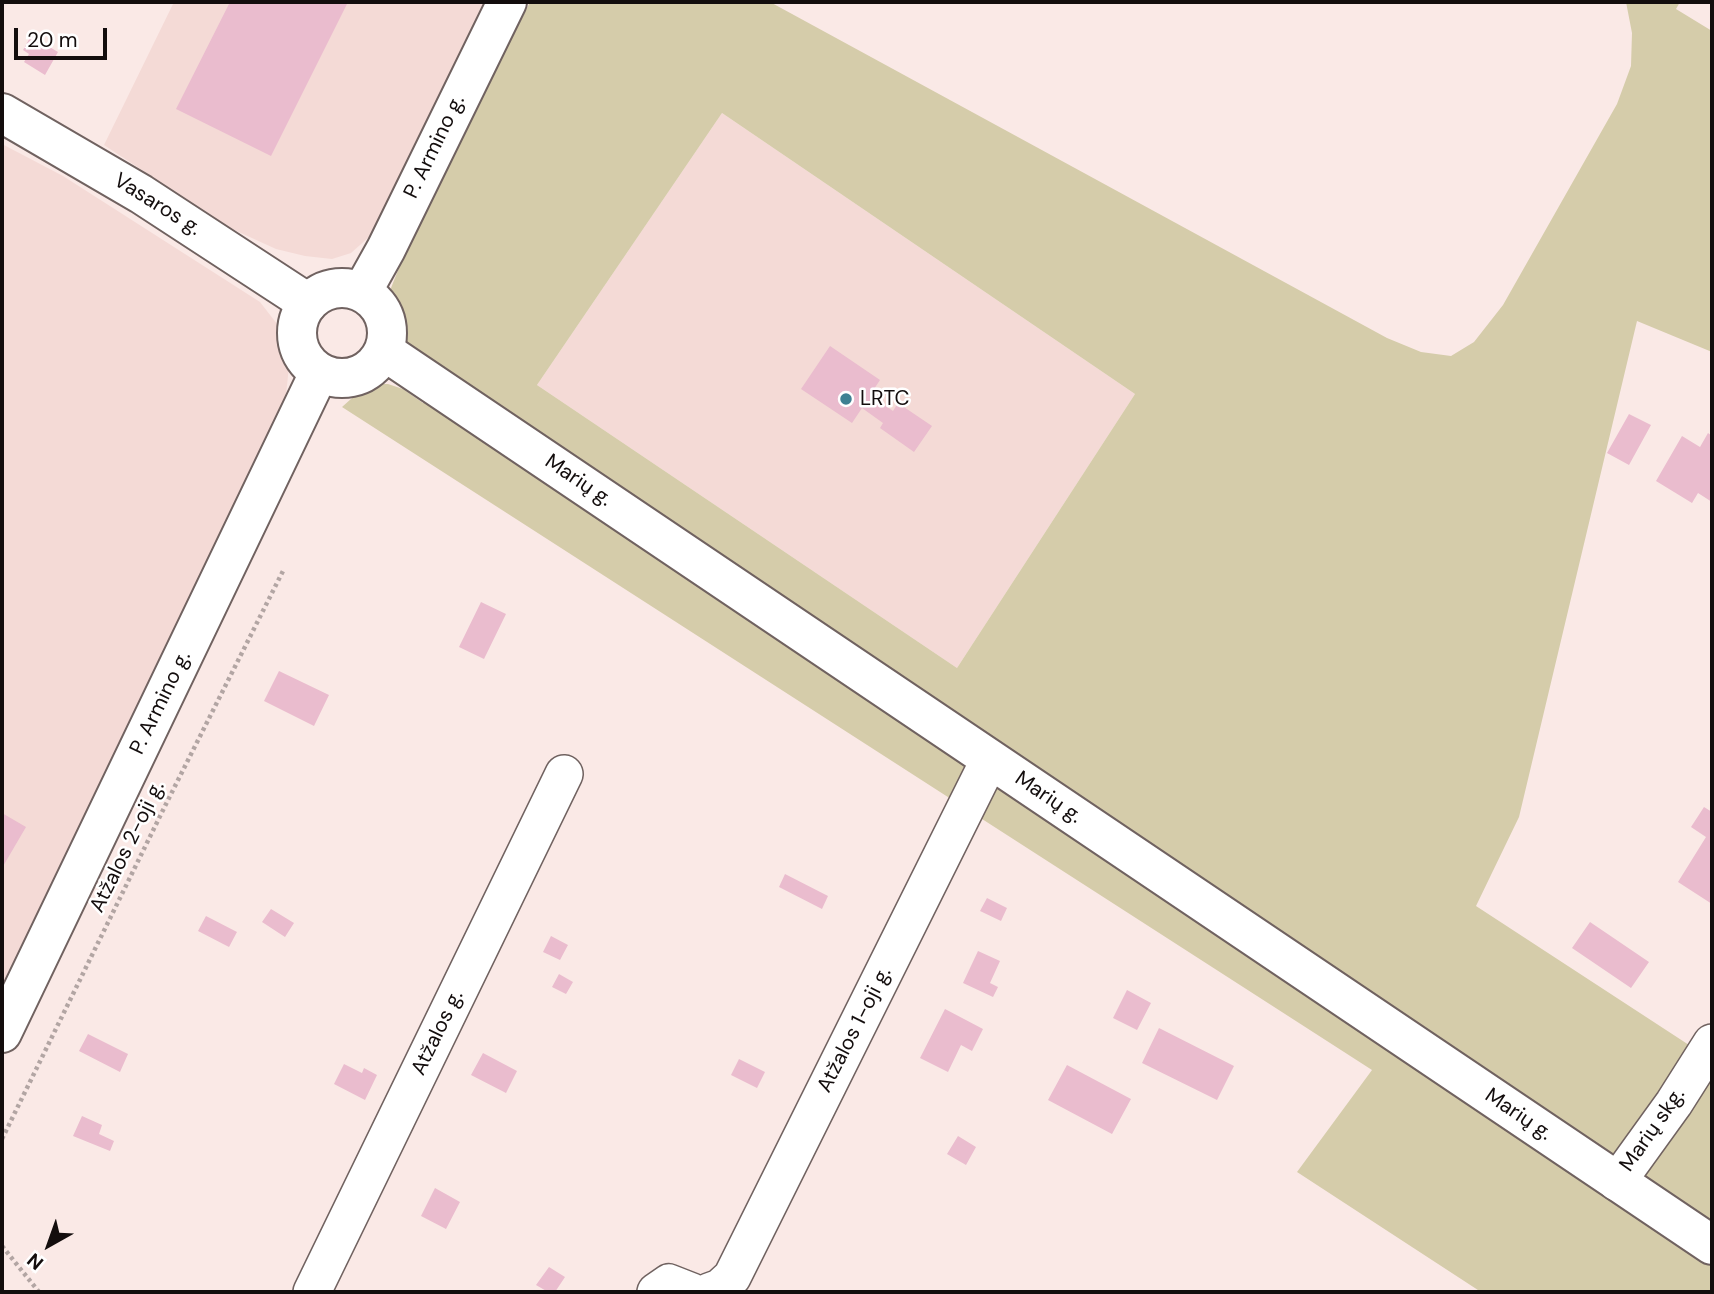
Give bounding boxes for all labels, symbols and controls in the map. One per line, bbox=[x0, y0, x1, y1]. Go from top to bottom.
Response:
scale bar bbox=[18, 14, 110, 58]
text: 20 m bbox=[27, 26, 78, 54]
street label: P. Armino g. bbox=[399, 91, 471, 203]
street label: Vasaros g. bbox=[109, 168, 205, 242]
place label: LRTC bbox=[860, 386, 910, 412]
marker: LRTC bbox=[838, 391, 854, 407]
street label: Marių g. bbox=[540, 449, 616, 513]
street label: P. Armino g. bbox=[125, 647, 197, 759]
street label: Marių g. bbox=[1010, 766, 1086, 830]
street label: Atžalos 2-oji g. bbox=[85, 777, 171, 917]
street label: Atžalos 1-oji g. bbox=[813, 963, 897, 1097]
street label: Atžalos g. bbox=[407, 986, 469, 1080]
street label: Marių g. bbox=[1480, 1083, 1556, 1147]
street label: Marių skg. bbox=[1615, 1083, 1691, 1177]
north arrow bbox=[14, 1210, 84, 1280]
text: N bbox=[22, 1247, 49, 1276]

